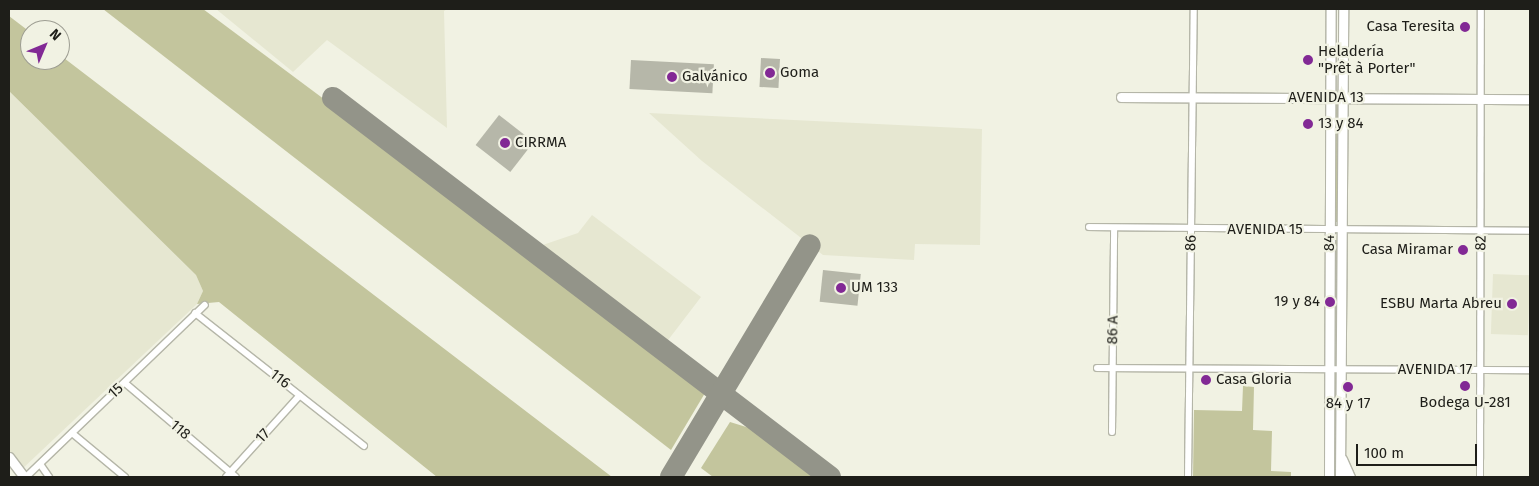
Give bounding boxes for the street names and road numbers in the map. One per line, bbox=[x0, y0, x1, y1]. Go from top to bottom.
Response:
street label: AVENIDA 13 bbox=[1288, 89, 1364, 107]
street label: AVENIDA 15 bbox=[1227, 221, 1303, 239]
street label: 86 bbox=[1182, 235, 1200, 251]
street label: 84 bbox=[1321, 235, 1339, 251]
street label: 82 bbox=[1472, 235, 1490, 251]
street label: 86 A bbox=[1104, 315, 1122, 345]
street label: AVENIDA 17 bbox=[1398, 361, 1472, 379]
street label: 116 bbox=[266, 366, 294, 392]
street label: 15 bbox=[105, 380, 127, 402]
street label: 118 bbox=[166, 416, 194, 444]
street label: 17 bbox=[252, 425, 274, 447]

